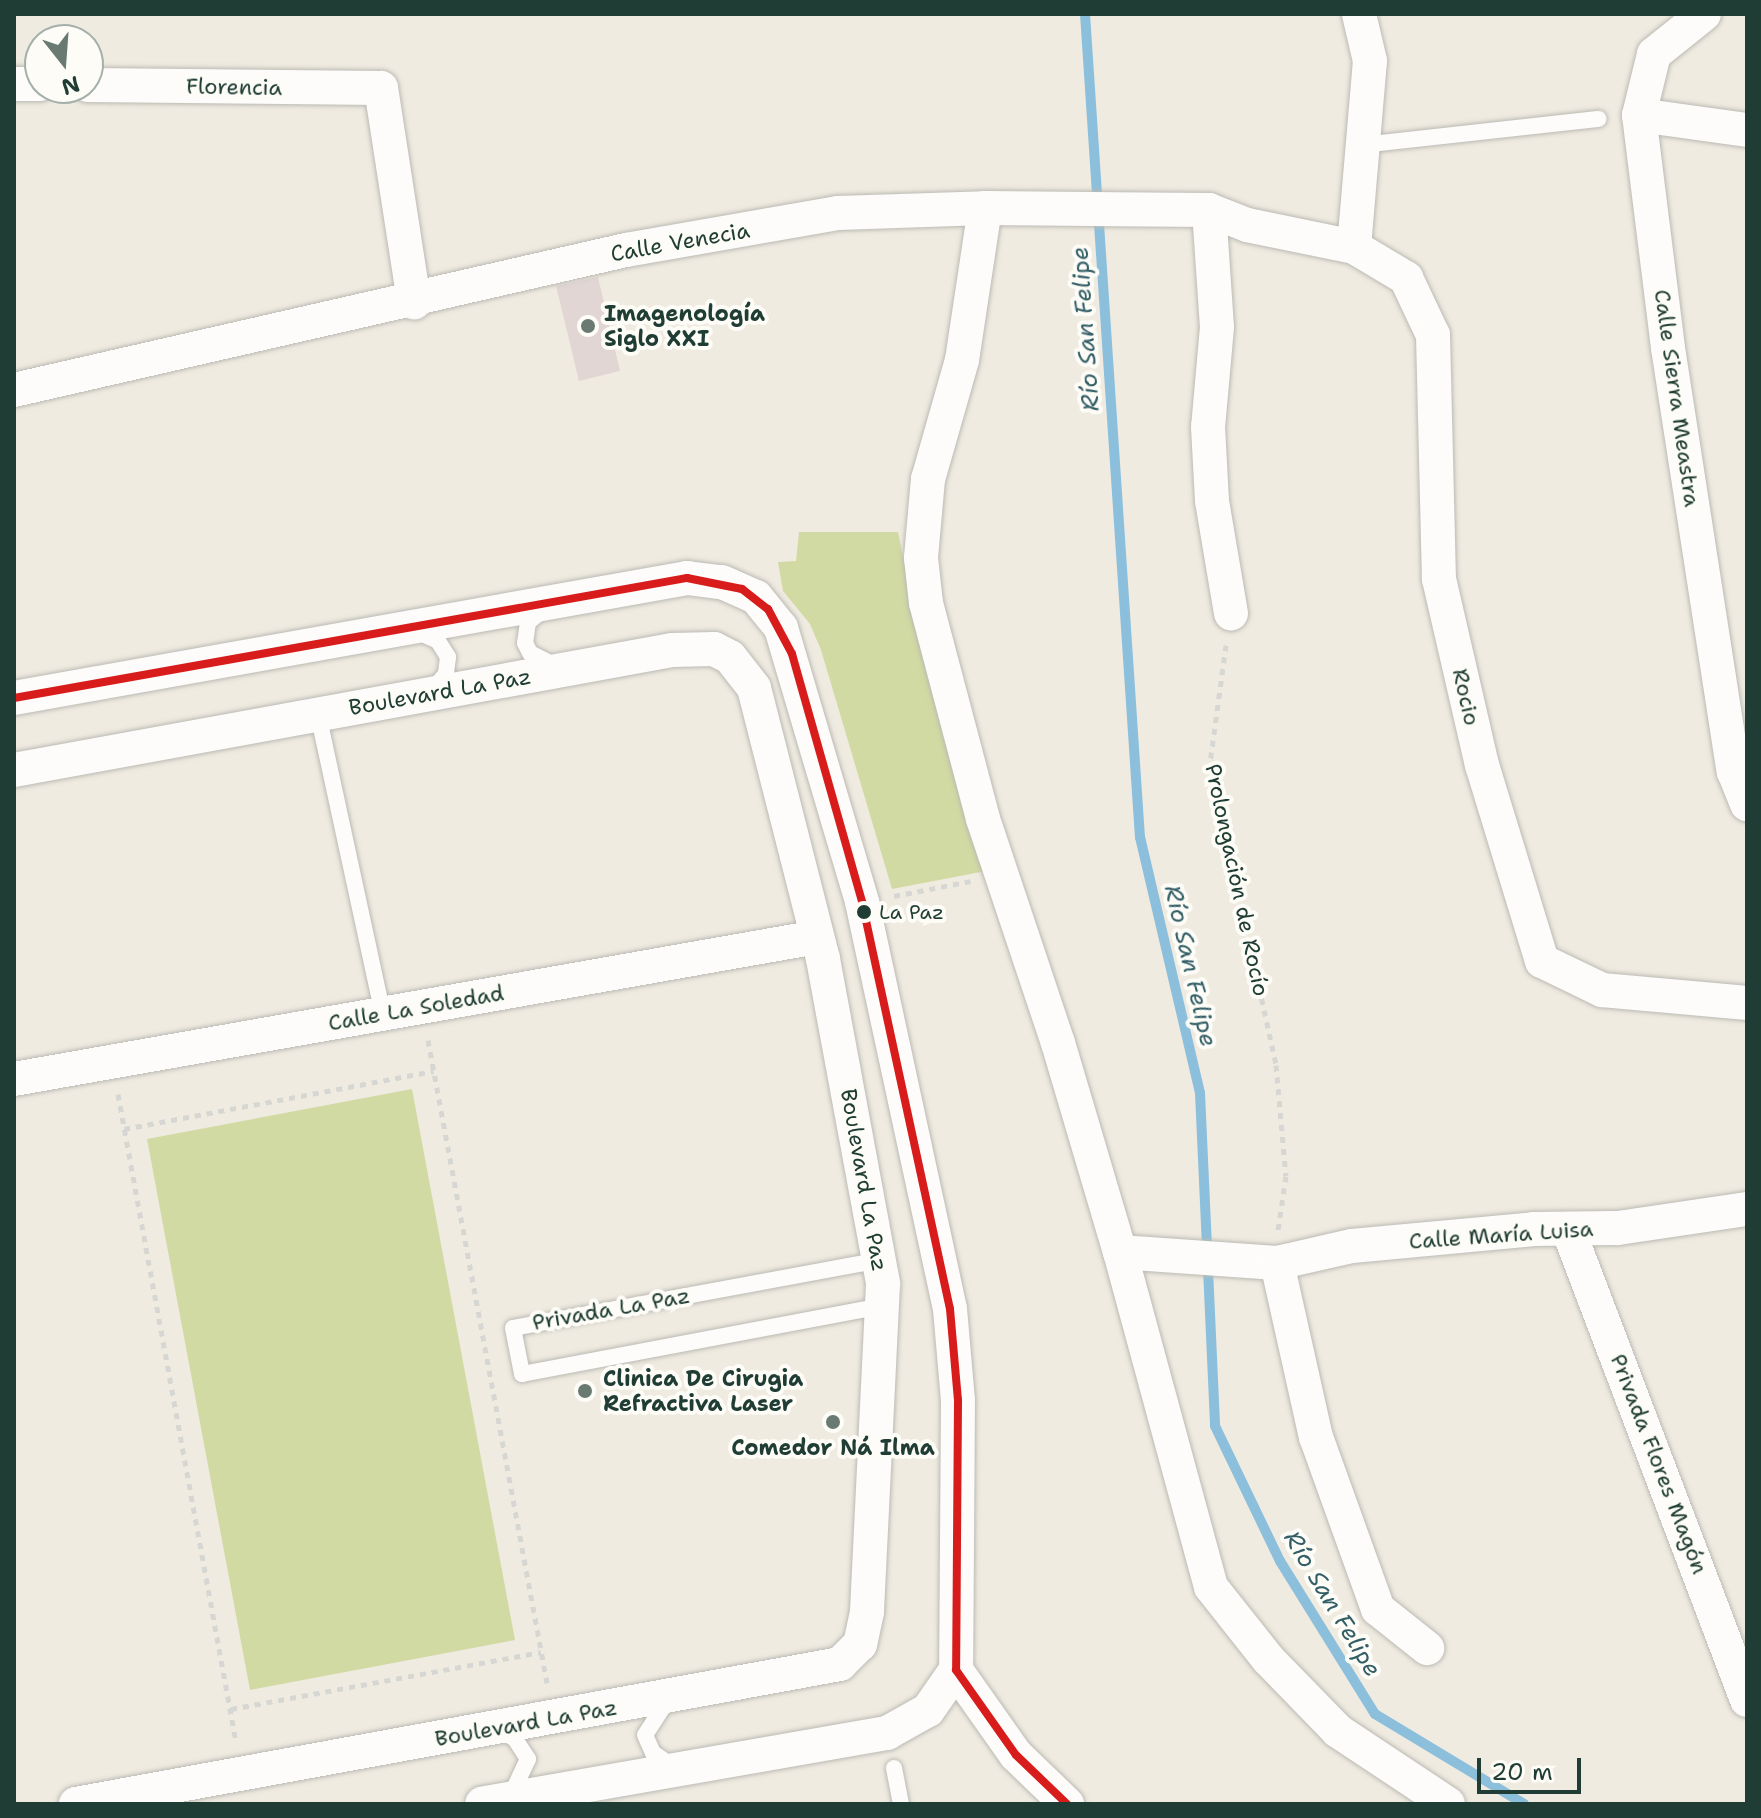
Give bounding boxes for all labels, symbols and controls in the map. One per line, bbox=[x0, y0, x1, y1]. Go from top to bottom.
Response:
north arrow bbox=[24, 24, 104, 104]
text: N bbox=[58, 69, 83, 102]
street label: Florencia bbox=[186, 73, 282, 101]
street label: Calle Venecia bbox=[608, 217, 752, 267]
water label: Río San Felipe bbox=[1066, 246, 1106, 412]
street label: Calle Sierra Meastra bbox=[1649, 288, 1705, 508]
place label: Imagenología Siglo XXI bbox=[604, 300, 765, 352]
marker: Imagenología Siglo XXI bbox=[579, 317, 597, 335]
street label: Boulevard La Paz bbox=[347, 663, 533, 721]
street label: Rocio bbox=[1447, 666, 1485, 728]
street label: Prolongación de Rocío bbox=[1199, 762, 1275, 998]
water label: Río San Felipe bbox=[1157, 882, 1223, 1050]
place label: La Paz bbox=[879, 900, 944, 924]
marker: La Paz bbox=[856, 904, 872, 920]
street label: Calle La Soledad bbox=[326, 980, 506, 1036]
street label: Boulevard La Paz bbox=[835, 1087, 893, 1273]
street label: Calle María Luisa bbox=[1408, 1215, 1594, 1255]
street label: Privada La Paz bbox=[530, 1282, 692, 1336]
street label: Privada Flores Magón bbox=[1605, 1350, 1713, 1578]
place label: Clinica De Cirugia Refractiva Laser bbox=[603, 1365, 803, 1416]
marker: Clinica De Cirugia Refractiva Laser bbox=[574, 1380, 596, 1402]
marker: Comedor Ná Ilma bbox=[824, 1413, 842, 1431]
place label: Comedor Ná Ilma bbox=[731, 1435, 935, 1461]
water label: Río San Felipe bbox=[1277, 1526, 1387, 1682]
street label: Boulevard La Paz bbox=[433, 1694, 619, 1752]
scale bar bbox=[1481, 1742, 1585, 1792]
text: 20 m bbox=[1491, 1756, 1553, 1788]

